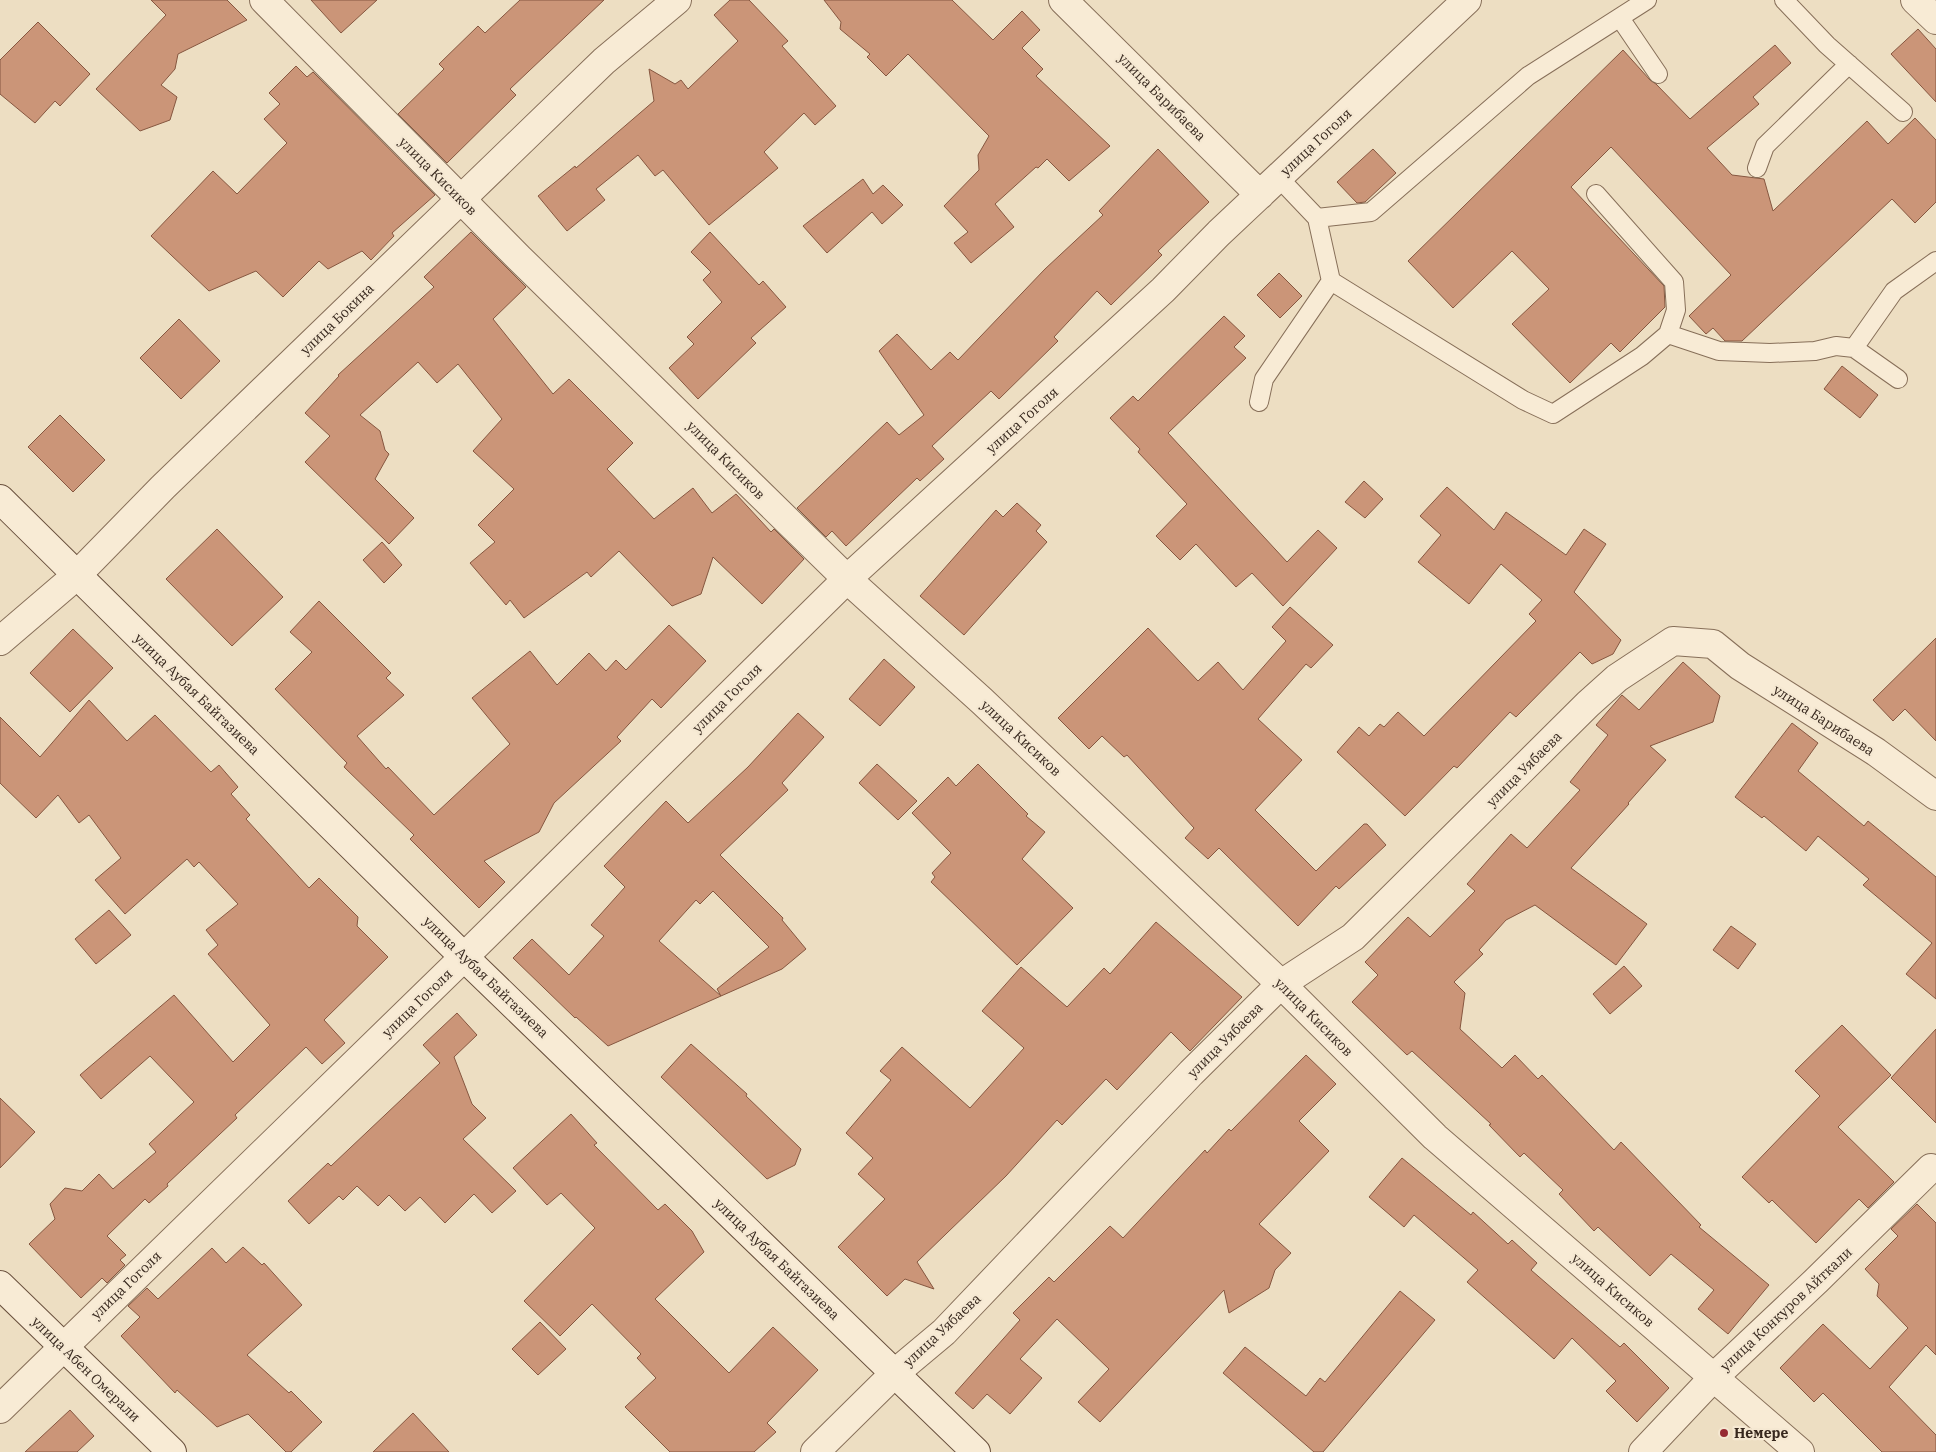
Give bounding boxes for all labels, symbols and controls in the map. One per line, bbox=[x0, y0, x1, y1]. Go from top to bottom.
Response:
street label: улица Барибаева bbox=[1114, 49, 1210, 145]
street label: улица Гоголя bbox=[1277, 104, 1355, 180]
street label: улица Кисиков bbox=[395, 133, 481, 219]
street label: улица Бокина bbox=[296, 279, 378, 359]
street label: улица Гоголя bbox=[982, 383, 1062, 457]
street label: улица Кисиков bbox=[683, 417, 769, 503]
street label: улица Аубая Байгазиева bbox=[130, 629, 264, 759]
street label: улица Гоголя bbox=[688, 659, 766, 737]
street label: улица Барибаева bbox=[1770, 680, 1878, 760]
street label: улица Кисиков bbox=[977, 696, 1065, 780]
street label: улица Уябаева bbox=[1483, 727, 1566, 810]
street label: улица Аубая Байгазиева bbox=[419, 912, 553, 1042]
street label: улица Гоголя bbox=[378, 965, 456, 1041]
street label: улица Кисиков bbox=[1271, 974, 1357, 1060]
street label: улица Уябаева bbox=[1184, 998, 1267, 1081]
street label: улица Аубая Байгазиева bbox=[710, 1194, 844, 1324]
street label: улица Конкуров Айткали bbox=[1716, 1243, 1856, 1375]
street label: улица Гоголя bbox=[87, 1247, 165, 1323]
street label: улица Кисиков bbox=[1568, 1249, 1658, 1331]
street label: улица Уябаева bbox=[900, 1289, 985, 1370]
street label: улица Абен Омерали bbox=[28, 1312, 144, 1426]
place label: Немере bbox=[1734, 1424, 1788, 1442]
marker: Немере bbox=[1718, 1427, 1730, 1439]

